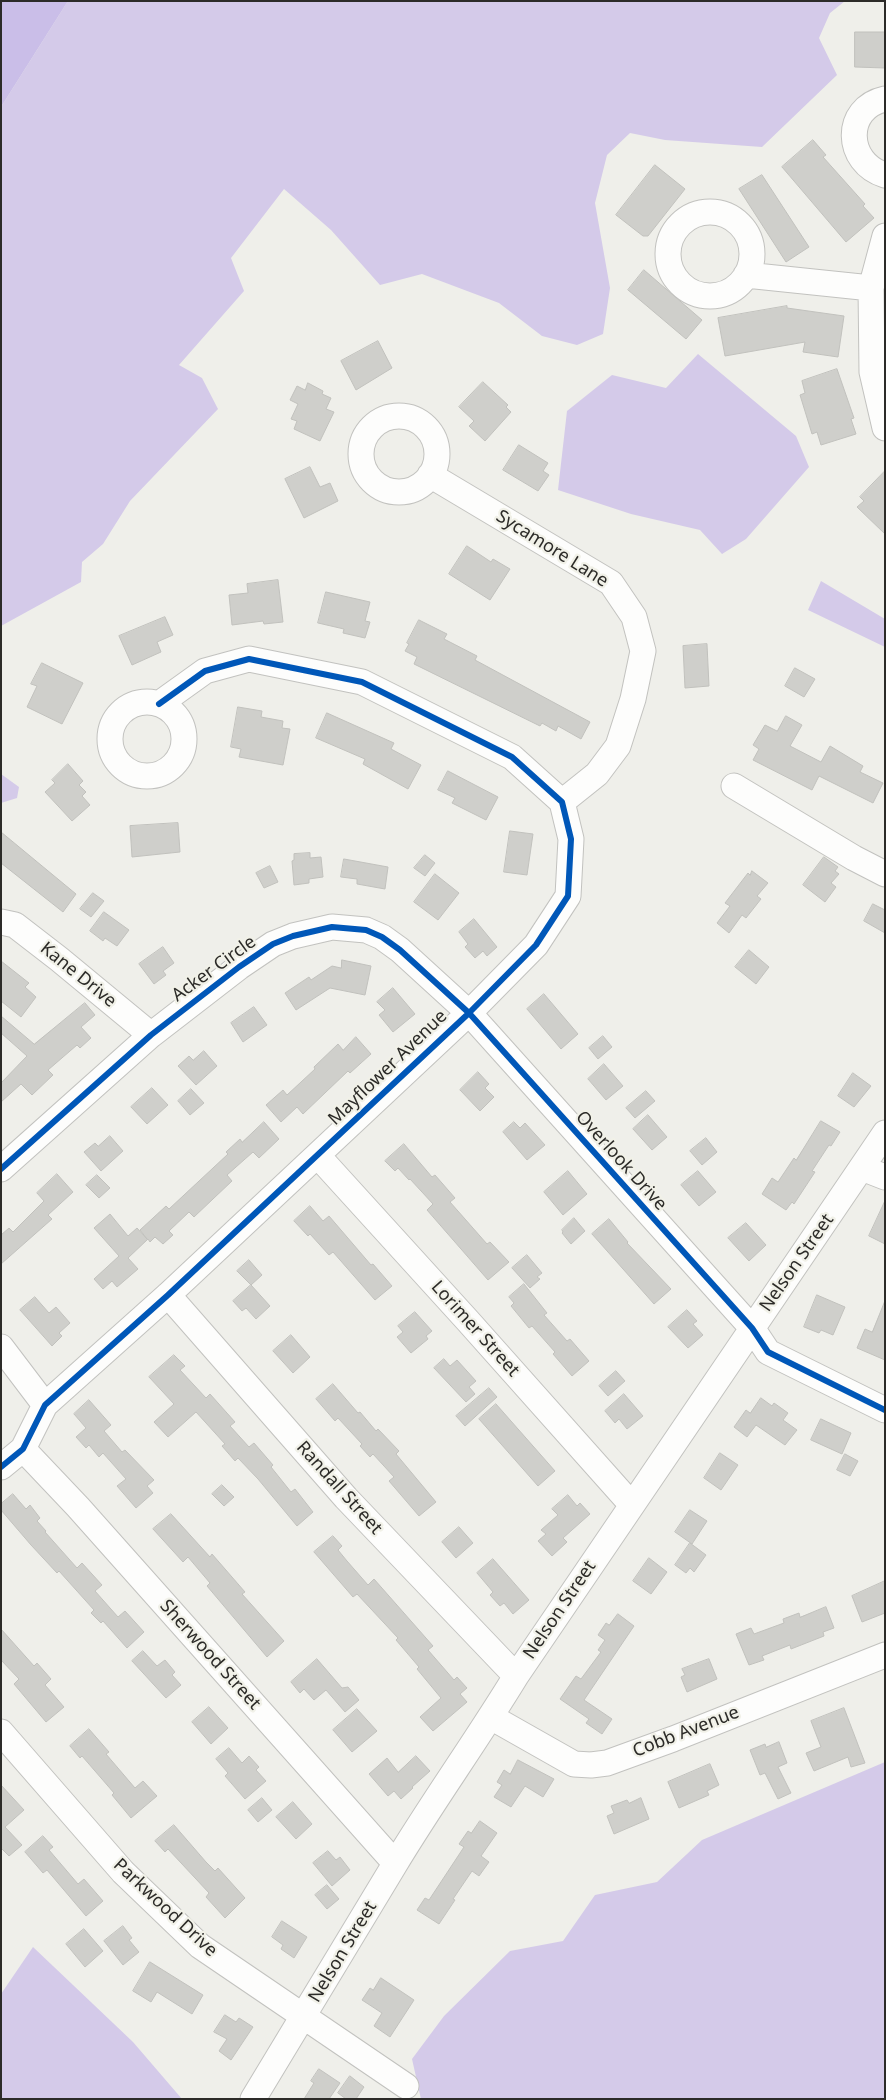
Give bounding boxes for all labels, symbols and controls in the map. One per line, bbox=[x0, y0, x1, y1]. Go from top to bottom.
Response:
street label: Sycamore Lane bbox=[492, 506, 612, 592]
street label: Acker Circle bbox=[168, 931, 260, 1007]
street label: Kane Drive bbox=[36, 938, 120, 1012]
street label: Mayflower Avenue bbox=[324, 1006, 452, 1130]
street label: Overlook Drive bbox=[571, 1107, 671, 1215]
street label: Nelson Street bbox=[755, 1210, 839, 1316]
street label: Lorimer Street bbox=[426, 1277, 524, 1381]
street label: Randall Street bbox=[292, 1437, 386, 1539]
street label: Nelson Street bbox=[519, 1557, 601, 1663]
street label: Sherwood Street bbox=[155, 1596, 265, 1714]
street label: Cobb Avenue bbox=[630, 1702, 742, 1762]
street label: Parkwood Drive bbox=[109, 1854, 221, 1962]
street label: Nelson Street bbox=[304, 1898, 382, 2006]

